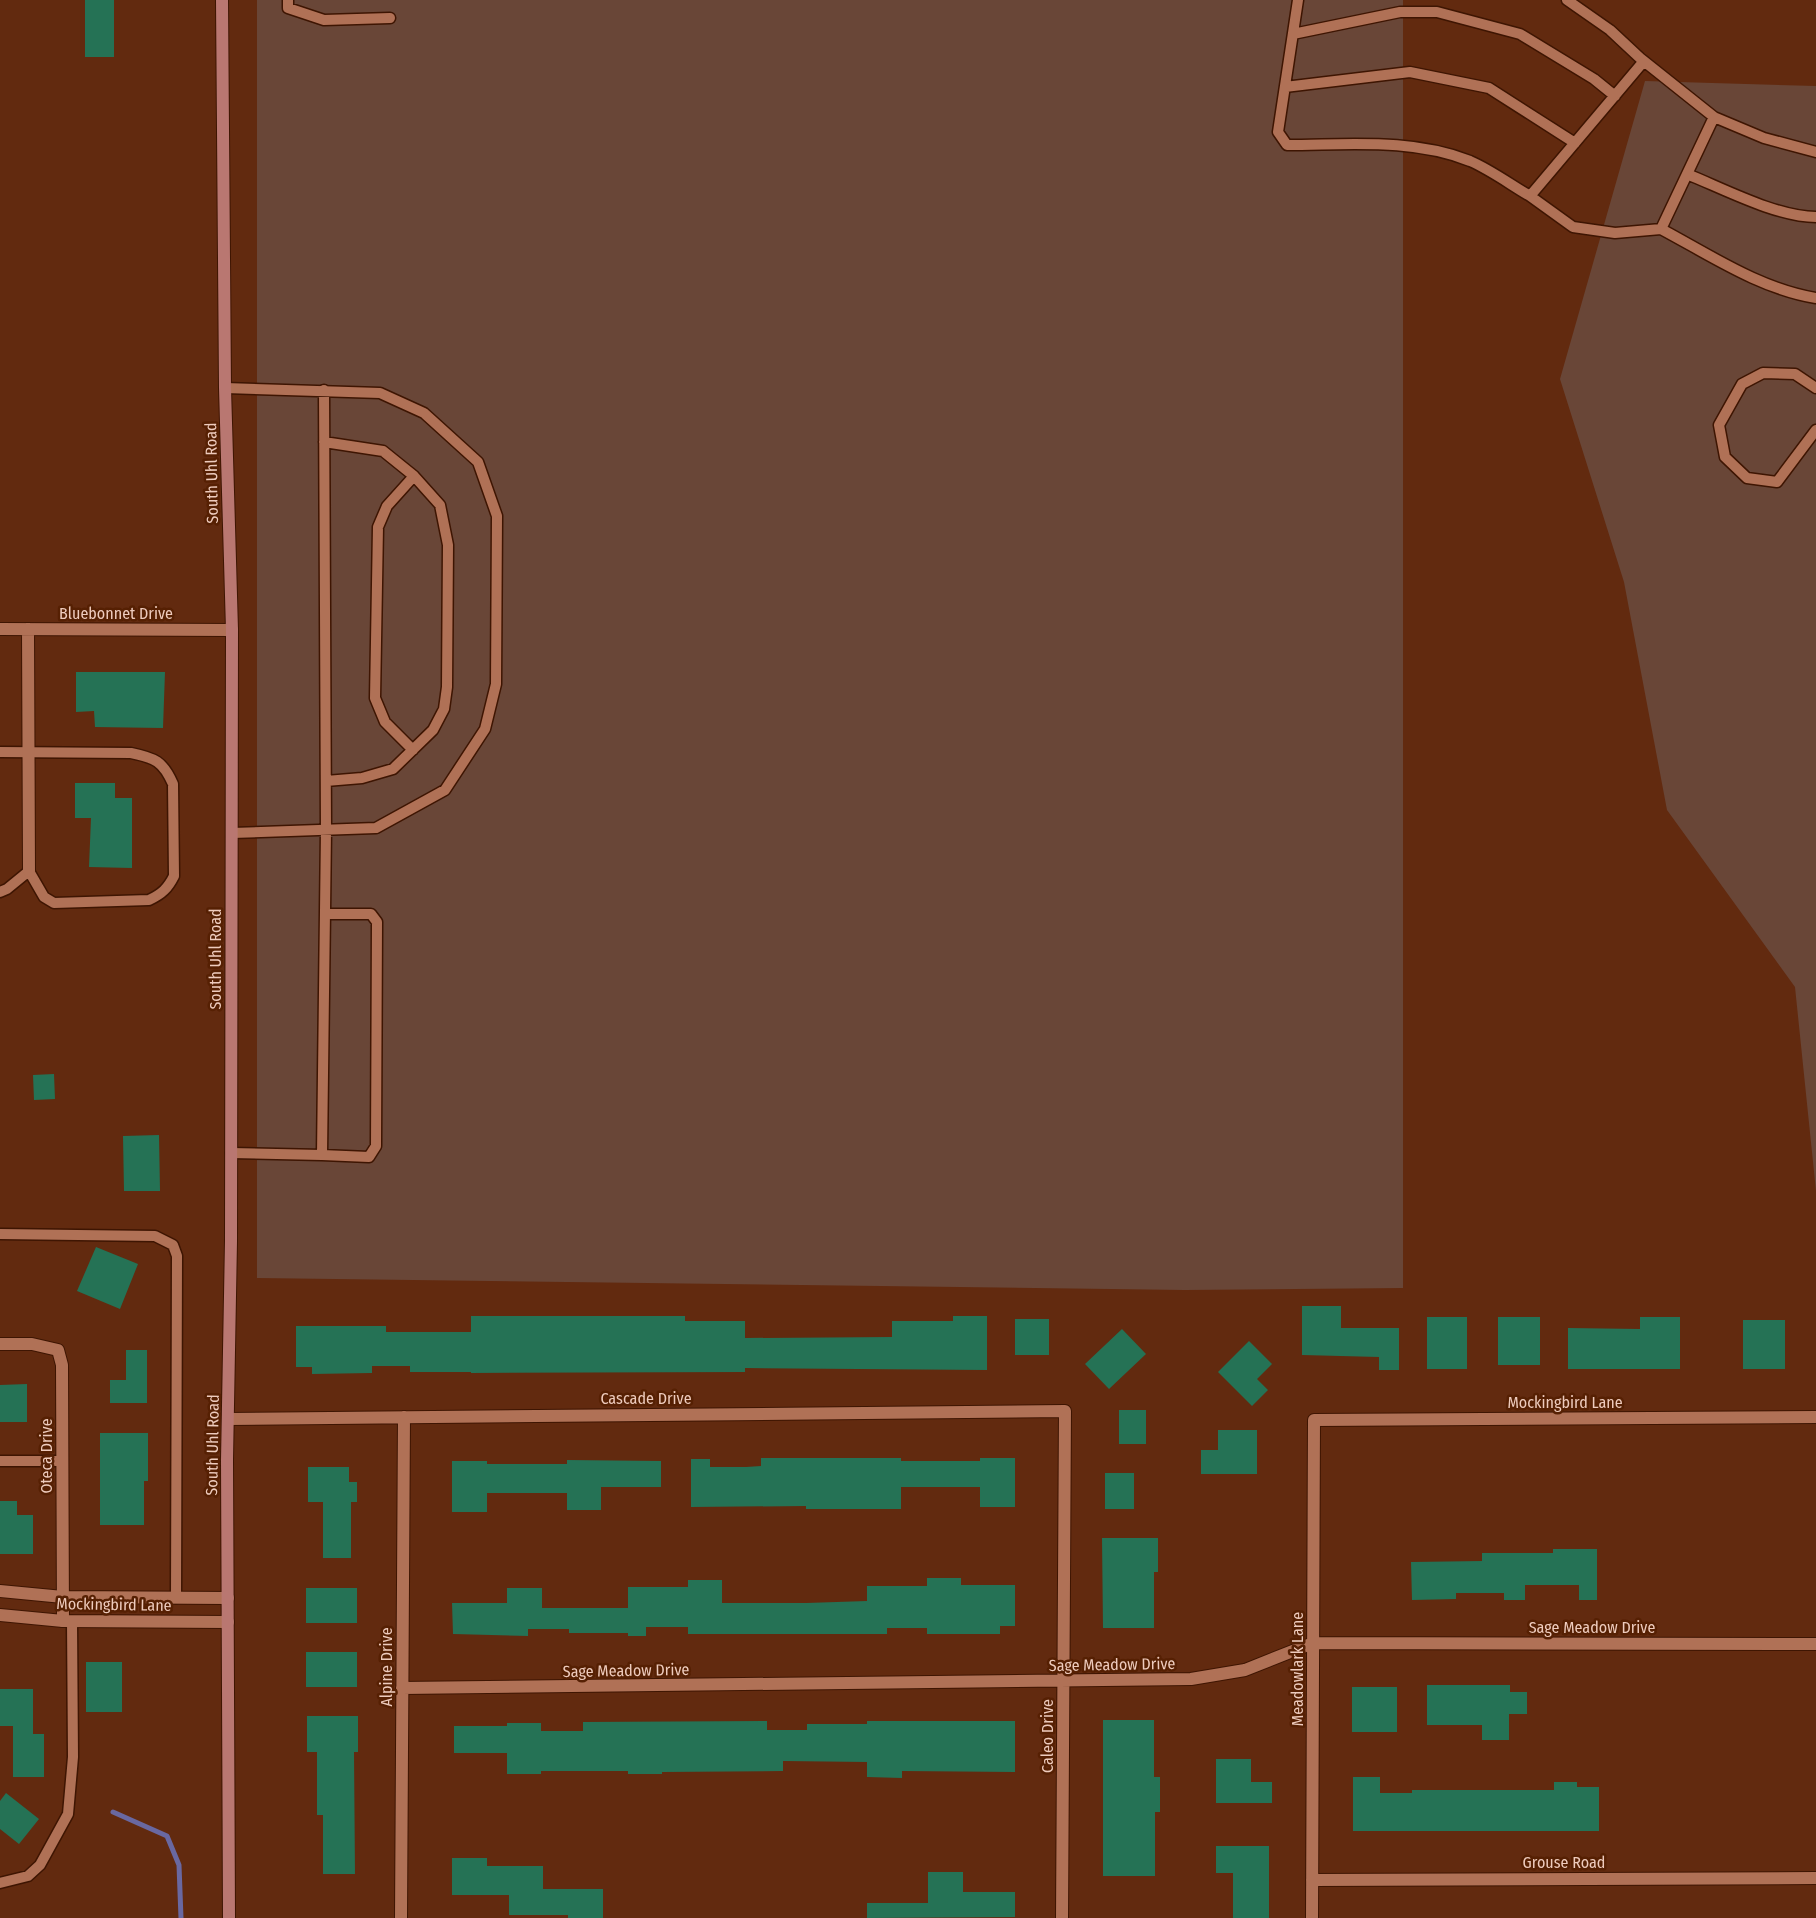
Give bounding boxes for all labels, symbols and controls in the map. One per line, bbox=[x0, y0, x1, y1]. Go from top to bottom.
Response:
street label: South Uhl Road bbox=[201, 422, 222, 524]
street label: Bluebonnet Drive bbox=[59, 604, 173, 623]
street label: South Uhl Road bbox=[206, 908, 225, 1010]
street label: Cascade Drive bbox=[600, 1389, 692, 1408]
street label: Mockingbird Lane bbox=[1507, 1393, 1623, 1412]
street label: South Uhl Road bbox=[202, 1394, 223, 1496]
street label: Oteca Drive bbox=[37, 1418, 56, 1494]
street label: Mockingbird Lane bbox=[56, 1594, 172, 1615]
street label: Meadowlark Lane bbox=[1288, 1612, 1307, 1726]
street label: Sage Meadow Drive bbox=[1529, 1618, 1655, 1637]
street label: Alpine Drive bbox=[377, 1627, 396, 1707]
street label: Sage Meadow Drive bbox=[1049, 1654, 1176, 1675]
street label: Sage Meadow Drive bbox=[563, 1660, 690, 1681]
street label: Caleo Drive bbox=[1038, 1699, 1057, 1773]
street label: Grouse Road bbox=[1523, 1853, 1605, 1872]

